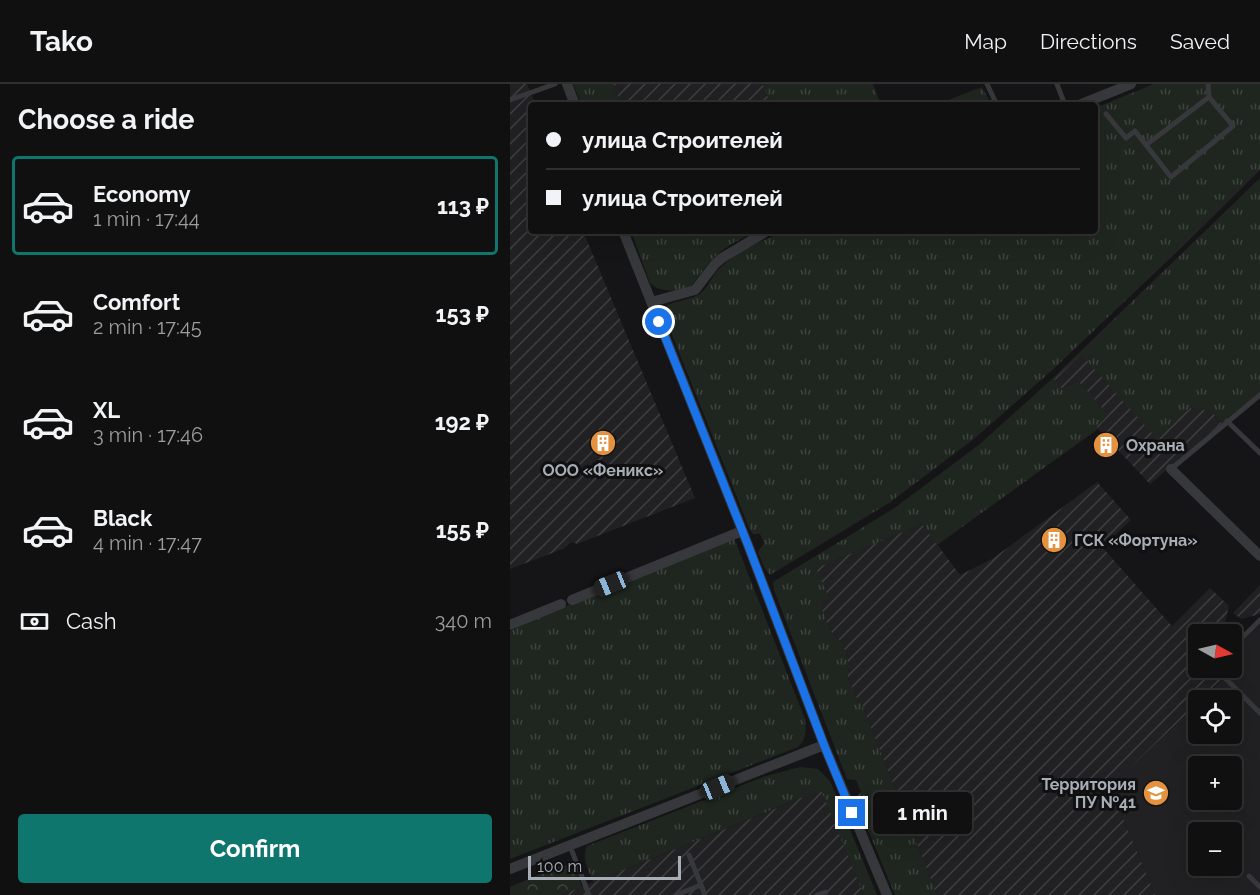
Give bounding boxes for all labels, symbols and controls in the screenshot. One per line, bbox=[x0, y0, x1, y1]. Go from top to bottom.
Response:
text: Tako bbox=[30, 25, 93, 58]
text: Map bbox=[964, 29, 1007, 54]
text: Directions bbox=[1040, 29, 1137, 54]
text: Saved bbox=[1170, 29, 1230, 54]
text: Choose a ride bbox=[18, 104, 194, 135]
text: улица Строителей bbox=[582, 127, 783, 153]
icon: car bbox=[21, 179, 75, 233]
text: Economy bbox=[93, 181, 191, 207]
text: улица Строителей bbox=[582, 185, 783, 211]
text: 113 ₽ bbox=[437, 193, 489, 219]
text: 1 min · 17:44 bbox=[93, 207, 200, 231]
icon: car bbox=[21, 287, 75, 341]
text: Comfort bbox=[93, 289, 180, 315]
text: 153 ₽ bbox=[436, 301, 489, 327]
route start bbox=[645, 308, 672, 335]
text: 2 min · 17:45 bbox=[93, 315, 202, 339]
icon: car bbox=[21, 395, 75, 449]
text: XL bbox=[93, 397, 120, 423]
text: 192 ₽ bbox=[435, 409, 489, 435]
text: 3 min · 17:46 bbox=[93, 423, 203, 447]
building icon: ООО «Феникс» bbox=[588, 428, 618, 458]
building icon: Охрана bbox=[1091, 430, 1121, 460]
place label: Охрана bbox=[1126, 436, 1185, 455]
place label: ООО «Феникс» bbox=[543, 461, 663, 480]
icon: car bbox=[21, 503, 75, 557]
text: Black bbox=[93, 505, 152, 531]
text: 155 ₽ bbox=[436, 517, 489, 543]
building icon: ГСК «Фортуна» bbox=[1039, 525, 1069, 555]
text: 4 min · 17:47 bbox=[93, 531, 202, 555]
place label: ГСК «Фортуна» bbox=[1074, 531, 1198, 550]
car bbox=[591, 569, 631, 599]
icon: cash bbox=[18, 605, 51, 638]
text: Cash bbox=[66, 608, 117, 634]
text: 340 m bbox=[435, 609, 492, 633]
north arrow bbox=[1188, 624, 1242, 678]
map controls bbox=[1188, 624, 1242, 876]
button: locate bbox=[1188, 690, 1242, 744]
button: + bbox=[1188, 756, 1242, 810]
car bbox=[698, 772, 738, 802]
place label: Территория ПУ №41 bbox=[1041, 775, 1136, 812]
school or university icon: Территория ПУ №41 bbox=[1141, 778, 1171, 808]
callout: 1 min bbox=[873, 792, 972, 834]
route end bbox=[838, 799, 865, 826]
text: 1 min bbox=[897, 801, 948, 825]
button: Confirm bbox=[18, 814, 492, 883]
button: − bbox=[1188, 822, 1242, 876]
scale bar bbox=[528, 853, 681, 880]
text: 100 m bbox=[537, 857, 582, 876]

